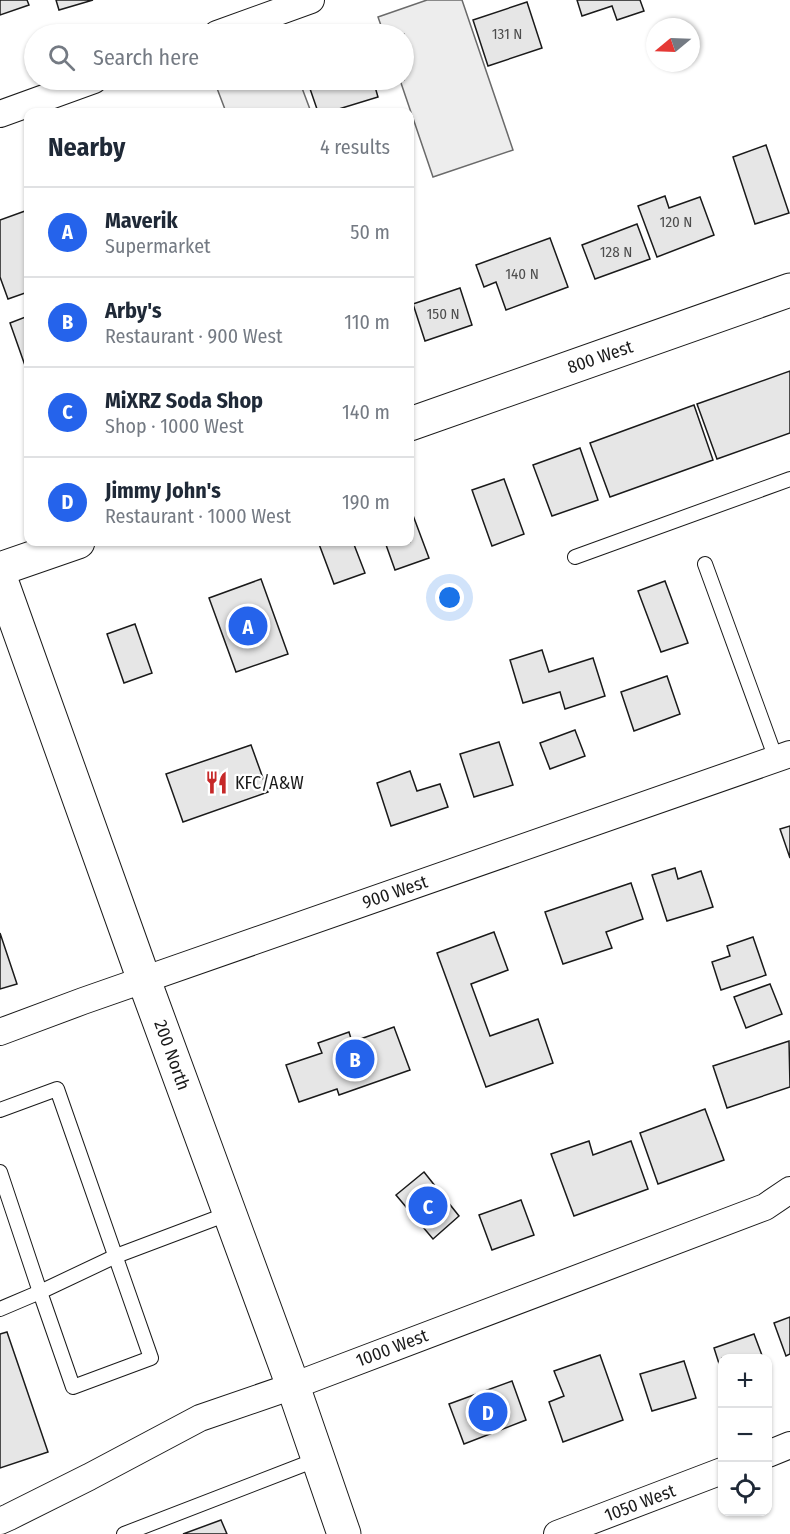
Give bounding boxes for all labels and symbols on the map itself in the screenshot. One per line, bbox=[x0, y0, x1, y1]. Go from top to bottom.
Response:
north arrow bbox=[646, 18, 700, 72]
house number: 131 N bbox=[492, 25, 522, 43]
house number: 120 N bbox=[660, 213, 692, 231]
house number: 128 N bbox=[600, 243, 632, 261]
house number: 140 N bbox=[505, 265, 539, 283]
house number: 150 N bbox=[426, 305, 460, 323]
street label: 800 West bbox=[564, 336, 636, 378]
your location bbox=[435, 583, 464, 612]
pin: A bbox=[228, 604, 268, 648]
restaurant icon: KFC/A&W bbox=[204, 770, 230, 796]
place label: KFC/A&W bbox=[235, 772, 304, 794]
street label: 900 West bbox=[360, 871, 431, 913]
street label: 200 North bbox=[149, 1017, 195, 1093]
pin: B bbox=[336, 1036, 374, 1082]
pin: C bbox=[408, 1184, 448, 1228]
street label: 1000 West bbox=[353, 1324, 431, 1372]
pin: D bbox=[468, 1390, 508, 1434]
street label: 1050 West bbox=[601, 1479, 679, 1527]

